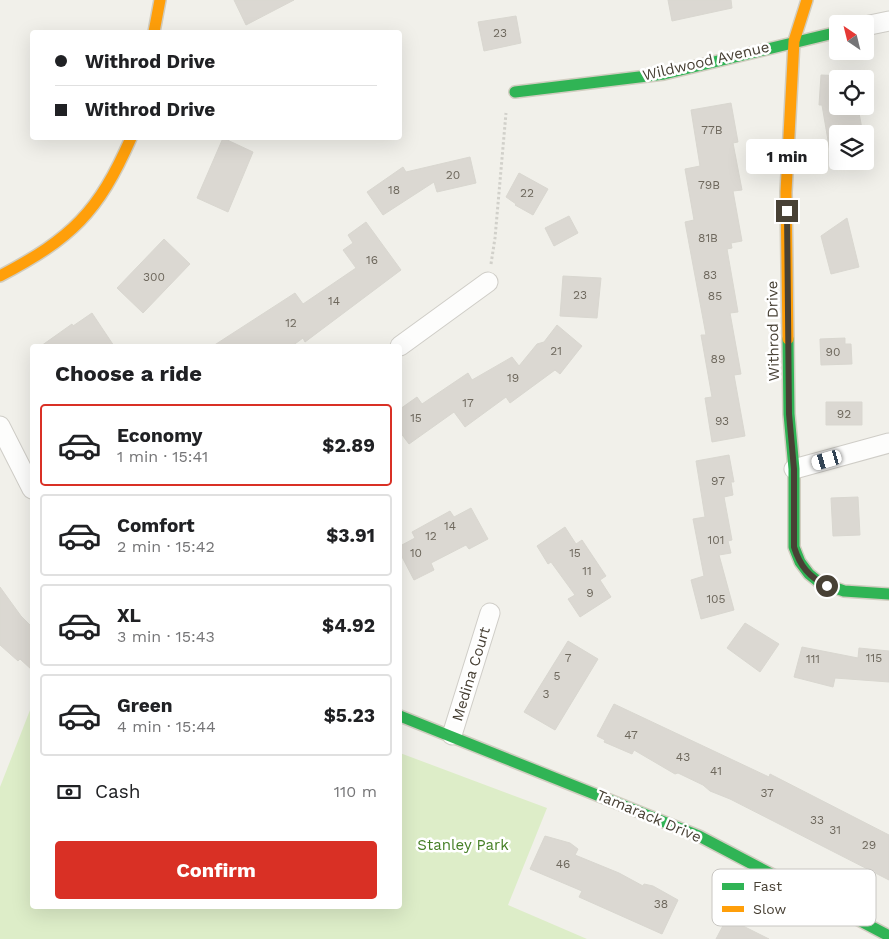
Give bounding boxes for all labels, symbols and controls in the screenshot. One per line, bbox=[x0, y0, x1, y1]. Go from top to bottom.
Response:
north arrow bbox=[829, 15, 874, 60]
map controls bbox=[829, 15, 874, 170]
house number: 23 bbox=[493, 26, 507, 40]
street label: Wildwood Avenue bbox=[641, 38, 771, 84]
text: Withrod Drive bbox=[85, 50, 215, 73]
button: locate bbox=[829, 70, 874, 115]
text: Withrod Drive bbox=[85, 98, 215, 121]
house number: 77B bbox=[701, 123, 723, 137]
button: layers bbox=[829, 125, 874, 170]
callout: 1 min bbox=[746, 138, 828, 174]
text: 1 min bbox=[766, 147, 808, 166]
house number: 20 bbox=[446, 168, 460, 182]
house number: 79B bbox=[698, 178, 720, 192]
house number: 18 bbox=[388, 183, 400, 197]
house number: 22 bbox=[520, 186, 534, 200]
route end bbox=[776, 200, 798, 222]
house number: 81B bbox=[698, 231, 718, 245]
house number: 16 bbox=[366, 253, 378, 267]
house number: 83 bbox=[703, 268, 717, 282]
house number: 300 bbox=[143, 270, 165, 284]
street label: Withrod Drive bbox=[763, 281, 783, 381]
house number: 23 bbox=[573, 288, 587, 302]
house number: 85 bbox=[708, 289, 722, 303]
house number: 14 bbox=[328, 294, 340, 308]
house number: 12 bbox=[285, 316, 297, 330]
house number: 21 bbox=[550, 344, 562, 358]
house number: 90 bbox=[826, 345, 840, 359]
house number: 89 bbox=[711, 352, 725, 366]
text: Choose a ride bbox=[55, 361, 202, 386]
house number: 19 bbox=[507, 371, 519, 385]
house number: 17 bbox=[462, 396, 474, 410]
house number: 92 bbox=[837, 407, 851, 421]
house number: 15 bbox=[410, 411, 422, 425]
house number: 93 bbox=[715, 414, 729, 428]
icon: car bbox=[57, 423, 102, 468]
text: Economy bbox=[117, 424, 202, 447]
text: $2.89 bbox=[322, 434, 375, 457]
text: 1 min · 15:41 bbox=[117, 447, 208, 466]
car bbox=[810, 449, 843, 471]
house number: 97 bbox=[711, 474, 725, 488]
icon: car bbox=[57, 513, 102, 558]
text: Comfort bbox=[117, 514, 195, 537]
house number: 14 bbox=[444, 519, 456, 533]
text: $3.91 bbox=[326, 524, 375, 547]
house number: 12 bbox=[425, 529, 437, 543]
house number: 101 bbox=[708, 533, 724, 547]
text: 2 min · 15:42 bbox=[117, 537, 215, 556]
house number: 10 bbox=[410, 546, 422, 560]
house number: 15 bbox=[569, 546, 581, 560]
house number: 11 bbox=[582, 564, 592, 578]
route start bbox=[816, 575, 838, 597]
house number: 9 bbox=[586, 586, 594, 600]
house number: 105 bbox=[706, 592, 726, 606]
icon: car bbox=[57, 603, 102, 648]
text: XL bbox=[117, 604, 141, 627]
text: $4.92 bbox=[322, 614, 375, 637]
street label: Medina Court bbox=[448, 624, 494, 723]
text: 3 min · 15:43 bbox=[117, 627, 215, 646]
house number: 7 bbox=[565, 651, 572, 665]
house number: 115 bbox=[866, 651, 882, 665]
house number: 111 bbox=[806, 652, 820, 666]
house number: 5 bbox=[554, 669, 561, 683]
house number: 3 bbox=[543, 687, 550, 701]
icon: car bbox=[57, 693, 102, 738]
text: Green bbox=[117, 694, 173, 717]
text: $5.23 bbox=[324, 704, 375, 727]
text: 4 min · 15:44 bbox=[117, 717, 216, 736]
house number: 47 bbox=[624, 728, 638, 742]
house number: 43 bbox=[676, 750, 690, 764]
house number: 41 bbox=[710, 764, 722, 778]
icon: cash bbox=[55, 778, 83, 806]
text: Cash bbox=[95, 780, 141, 803]
text: 110 m bbox=[334, 782, 377, 801]
street label: Tamarack Drive bbox=[594, 786, 704, 846]
house number: 37 bbox=[760, 786, 774, 800]
house number: 33 bbox=[810, 813, 824, 827]
house number: 31 bbox=[829, 823, 841, 837]
park label: Stanley Park bbox=[417, 836, 509, 854]
house number: 29 bbox=[862, 838, 876, 852]
button: Confirm bbox=[55, 841, 377, 899]
house number: 46 bbox=[556, 857, 570, 871]
legend bbox=[712, 869, 876, 926]
text: Fast bbox=[753, 878, 782, 894]
house number: 38 bbox=[654, 897, 668, 911]
text: Slow bbox=[753, 901, 786, 917]

